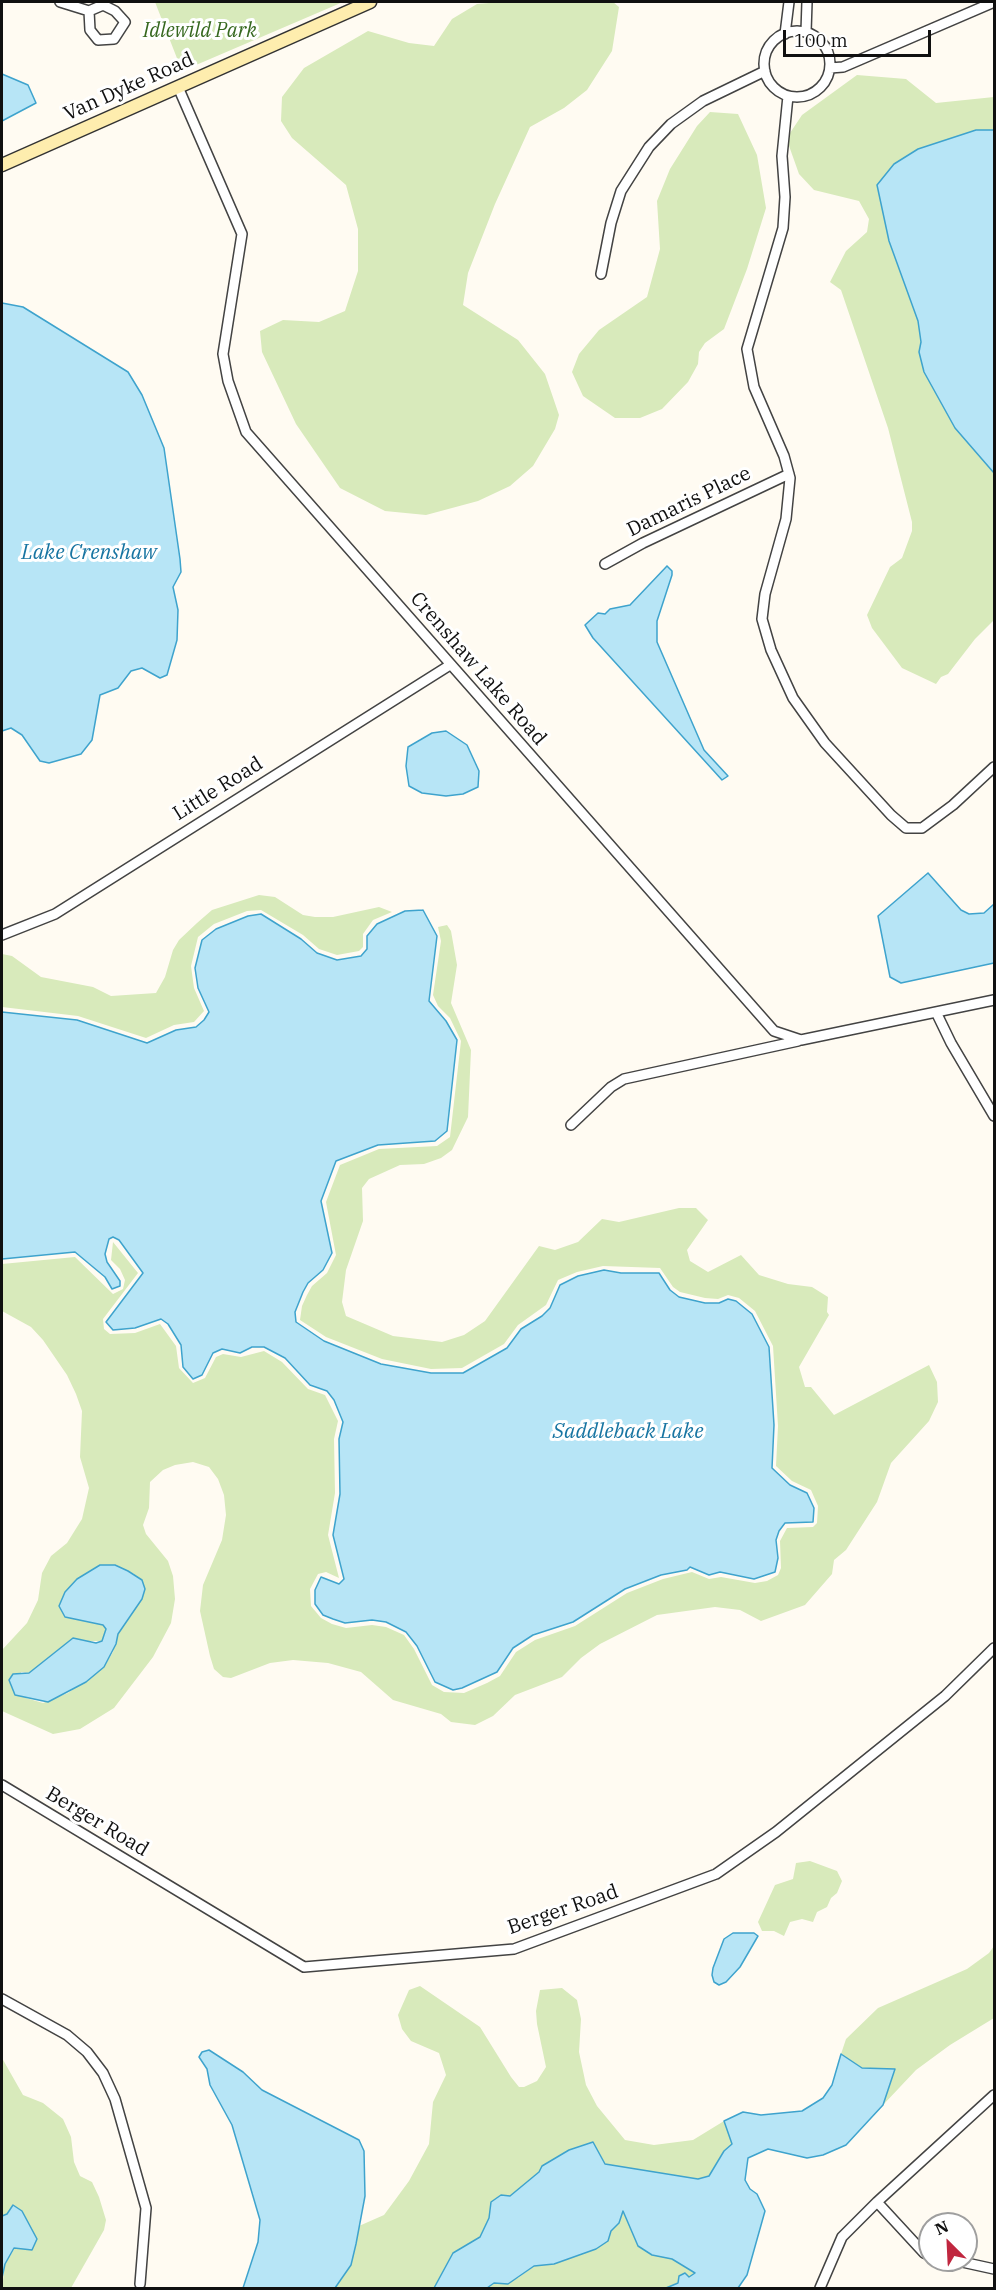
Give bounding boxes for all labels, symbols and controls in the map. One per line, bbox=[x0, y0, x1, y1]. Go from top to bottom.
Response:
scale bar bbox=[786, 18, 934, 56]
park label: Idlewild Park bbox=[143, 19, 257, 43]
text: 100 m bbox=[794, 29, 848, 52]
street label: Van Dyke Road bbox=[60, 48, 198, 126]
street label: Damaris Place bbox=[623, 462, 755, 542]
water label: Lake Crenshaw bbox=[21, 540, 157, 566]
street label: Crenshaw Lake Road bbox=[405, 587, 551, 751]
street label: Little Road bbox=[169, 752, 267, 826]
water label: Saddleback Lake bbox=[552, 1419, 704, 1445]
street label: Berger Road bbox=[41, 1782, 153, 1862]
street label: Berger Road bbox=[504, 1880, 622, 1940]
north arrow bbox=[918, 2212, 978, 2272]
text: N bbox=[932, 2216, 951, 2239]

